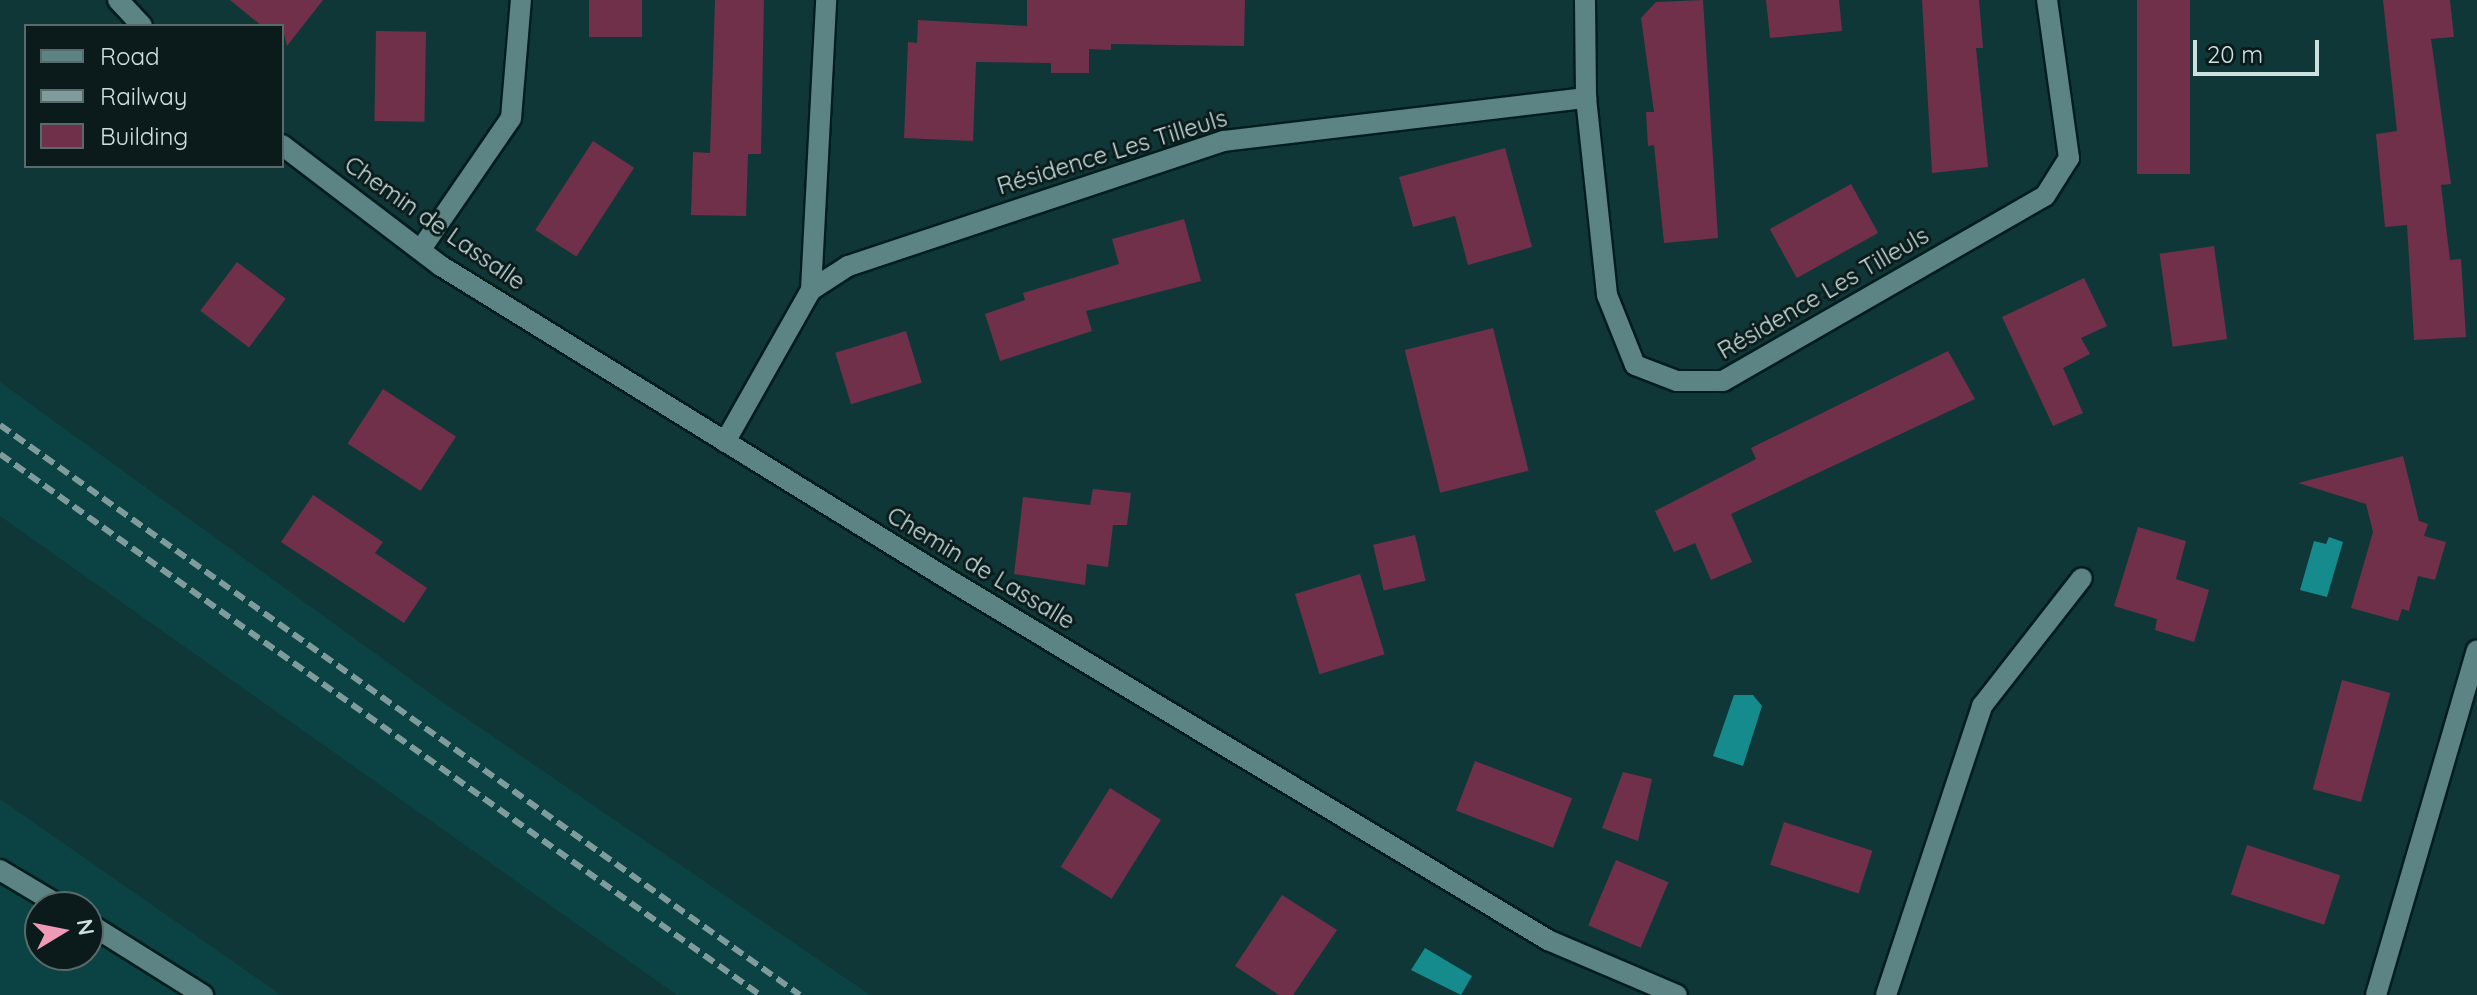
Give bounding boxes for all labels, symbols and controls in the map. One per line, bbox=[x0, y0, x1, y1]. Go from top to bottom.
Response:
legend bbox=[24, 24, 284, 168]
scale bar bbox=[2197, 24, 2323, 74]
text: 20 m bbox=[2207, 39, 2263, 69]
text: Road bbox=[100, 41, 160, 71]
text: Railway bbox=[100, 81, 187, 111]
street label: Résidence Les Tilleuls bbox=[994, 103, 1230, 201]
text: Building bbox=[100, 121, 188, 151]
street label: Chemin de Lassalle bbox=[339, 150, 531, 296]
street label: Résidence Les Tilleuls bbox=[1712, 221, 1934, 365]
street label: Chemin de Lassalle bbox=[882, 501, 1080, 635]
north arrow bbox=[24, 891, 104, 971]
text: N bbox=[70, 917, 101, 938]

